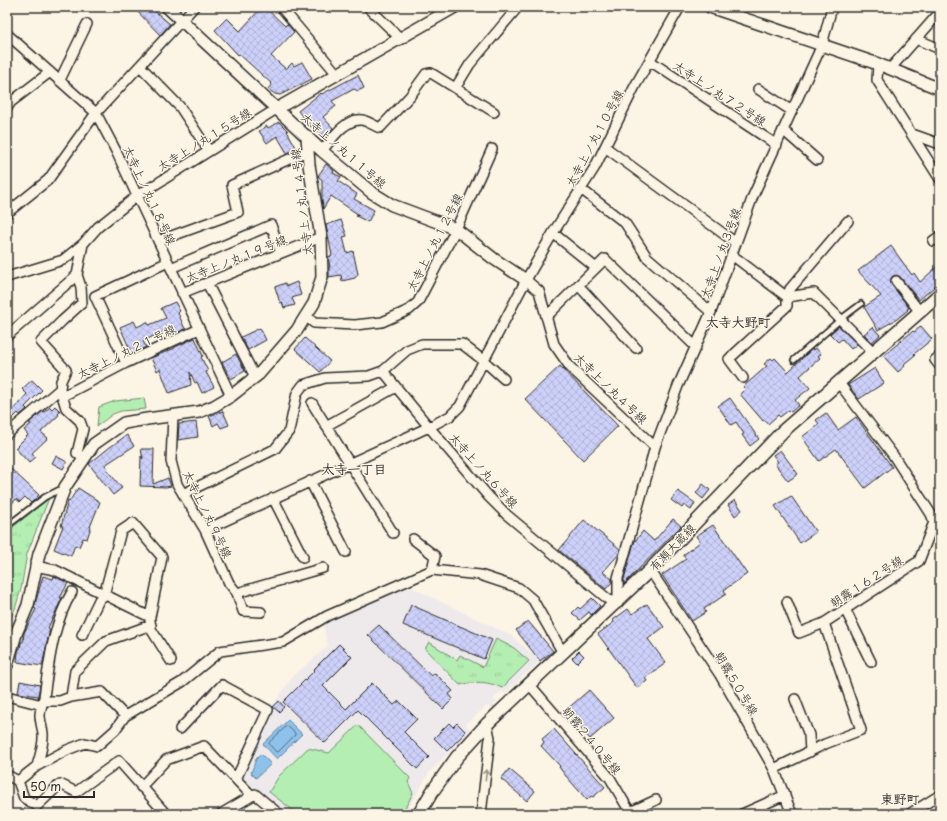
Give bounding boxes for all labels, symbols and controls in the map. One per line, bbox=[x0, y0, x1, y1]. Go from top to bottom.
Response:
street label: 太寺上ノ丸７２号線 bbox=[670, 56, 770, 130]
street label: 太寺上ノ丸１０号線 bbox=[561, 86, 627, 190]
street label: 太寺上ノ丸１５号線 bbox=[153, 103, 255, 175]
street label: 太寺上ノ丸１１号線 bbox=[297, 108, 391, 192]
street label: 太寺上ノ丸１８号線 bbox=[119, 142, 181, 248]
street label: 太寺上ノ丸１４号線 bbox=[285, 147, 317, 257]
street label: 太寺上ノ丸１２号線 bbox=[401, 190, 467, 294]
street label: 太寺上ノ丸３号線 bbox=[695, 205, 745, 301]
street label: 太寺上ノ丸１９号線 bbox=[183, 229, 289, 287]
district label: 太寺大野町 bbox=[705, 312, 771, 331]
street label: 太寺上ノ丸２１号線 bbox=[74, 319, 178, 383]
street label: 太寺上ノ丸４号線 bbox=[570, 348, 652, 428]
street label: 太寺上ノ丸６号線 bbox=[445, 428, 523, 512]
district label: 太寺一丁目 bbox=[321, 459, 387, 478]
street label: 太寺上ノ丸９号線 bbox=[179, 467, 237, 561]
street label: 有瀬大蔵線 bbox=[645, 519, 699, 575]
street label: 朝霧１６２号線 bbox=[826, 551, 906, 611]
street label: 朝霧５０号線 bbox=[711, 647, 763, 719]
street label: 朝霧２４０号線 bbox=[558, 702, 626, 778]
one-way arrow bbox=[482, 769, 489, 782]
scale bar bbox=[24, 773, 94, 799]
text: 50 m bbox=[30, 777, 61, 795]
district label: 東野町 bbox=[880, 789, 920, 808]

